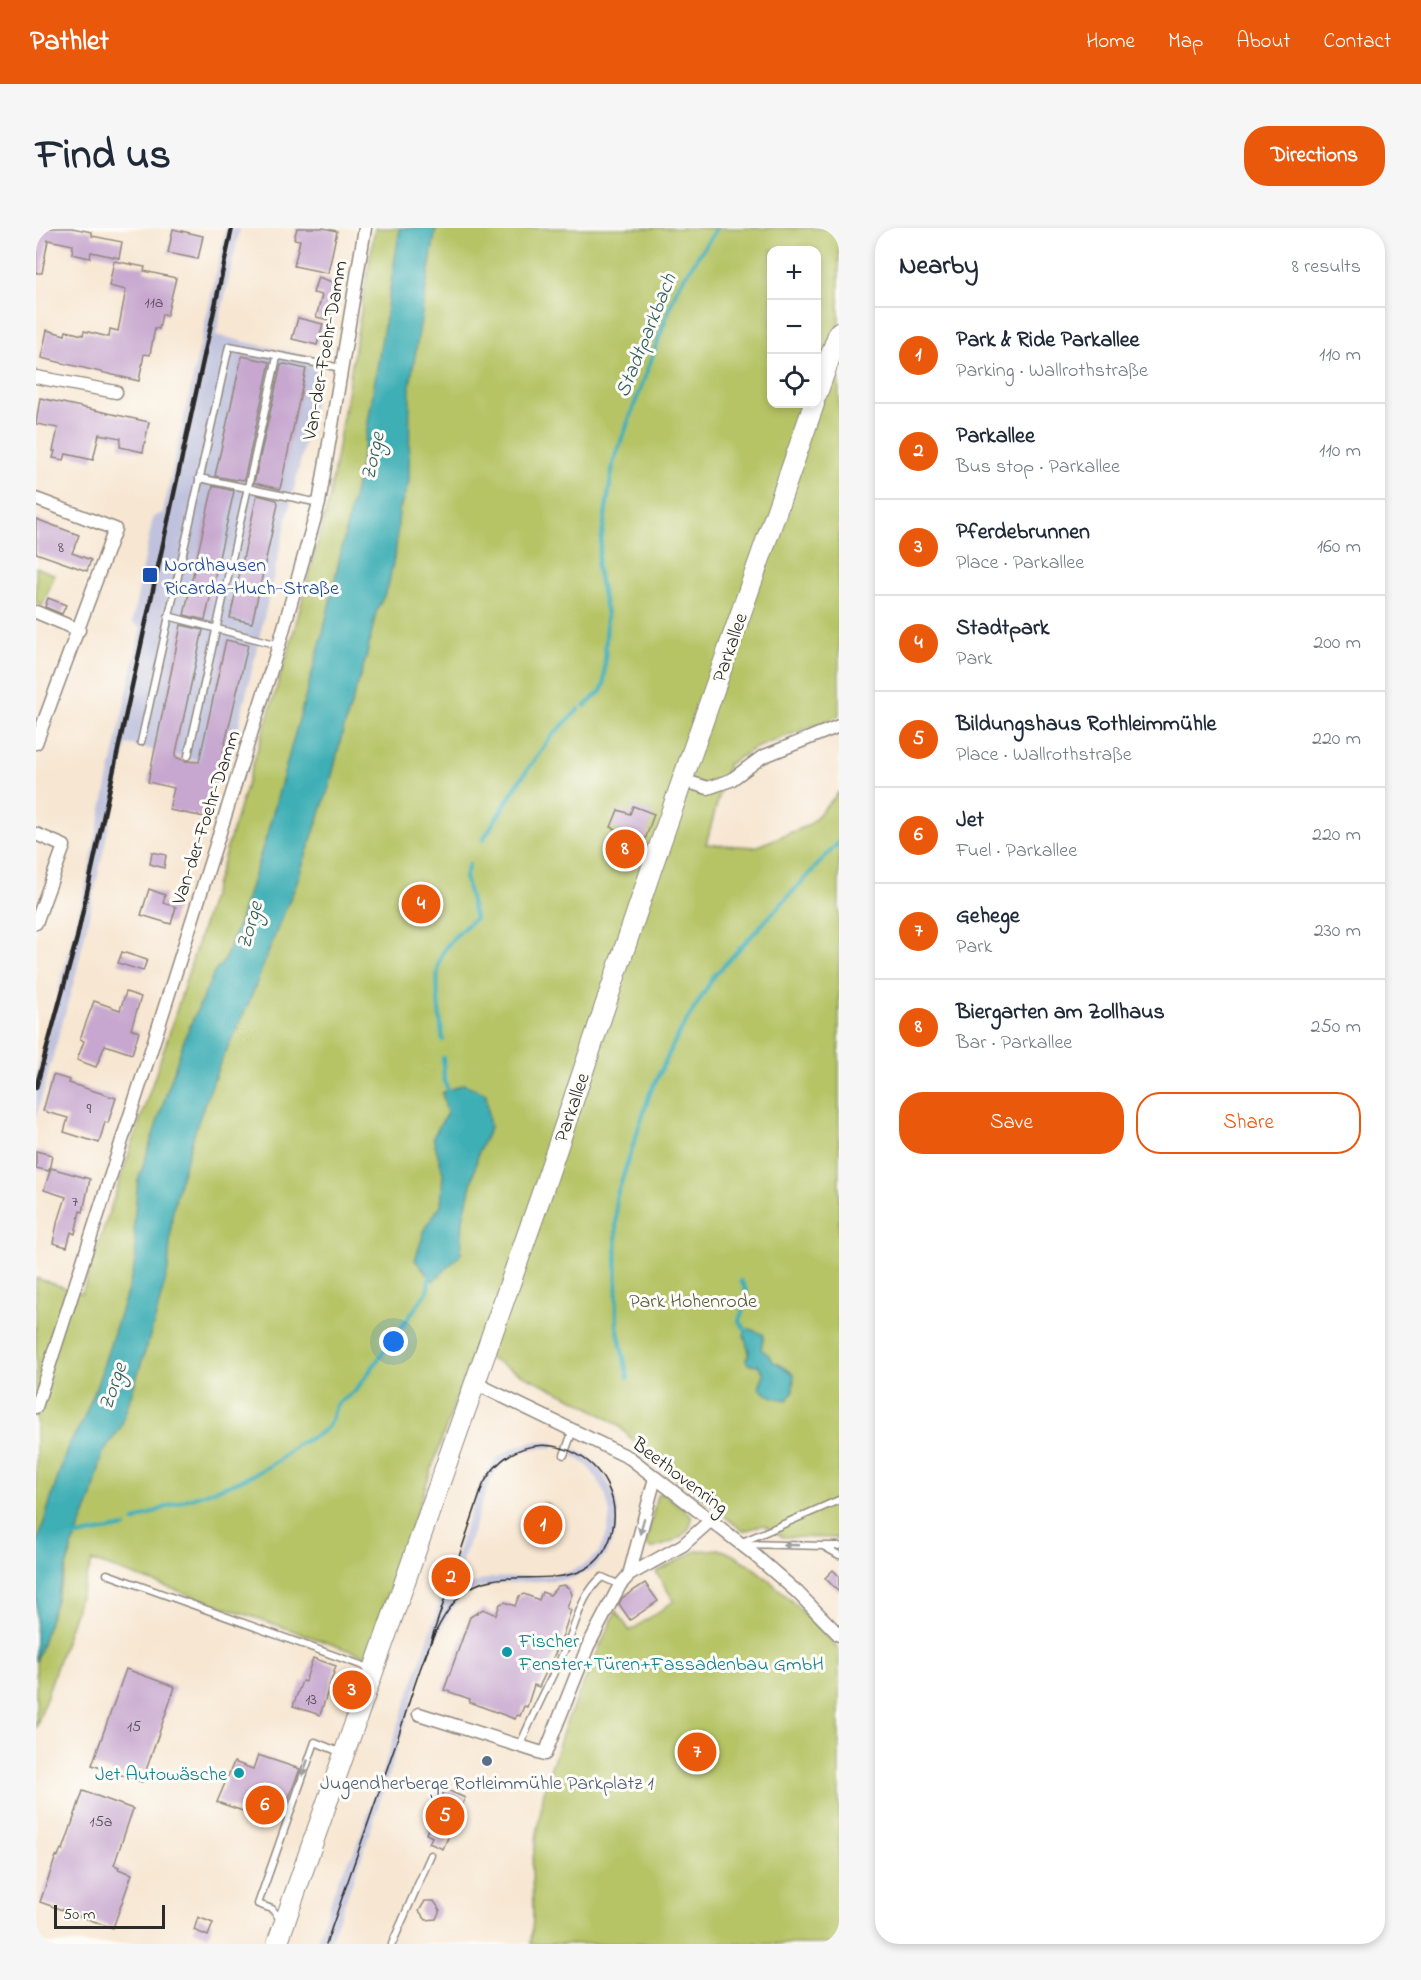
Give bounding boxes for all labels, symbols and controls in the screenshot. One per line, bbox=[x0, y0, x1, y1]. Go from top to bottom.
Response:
text: Pathlet bbox=[30, 22, 109, 63]
text: Home bbox=[1086, 27, 1135, 57]
text: Map bbox=[1168, 27, 1203, 57]
text: About bbox=[1236, 27, 1290, 57]
text: Contact bbox=[1323, 27, 1391, 57]
text: Find us bbox=[36, 126, 171, 187]
button: Directions bbox=[1244, 126, 1385, 186]
map controls bbox=[767, 246, 821, 408]
button: + bbox=[767, 246, 821, 300]
text: Nearby bbox=[899, 248, 978, 286]
text: 8 results bbox=[1292, 253, 1361, 282]
street label: Van-der-Foehr-Damm bbox=[296, 258, 357, 443]
water label: Stadtparkbach bbox=[608, 268, 686, 402]
house number: 11a bbox=[145, 291, 163, 315]
button: − bbox=[767, 300, 821, 354]
text: Park & Ride Parkallee bbox=[956, 325, 1139, 357]
text: 1 bbox=[915, 341, 922, 370]
text: 110 m bbox=[1319, 341, 1361, 370]
button: locate bbox=[767, 354, 821, 408]
text: Parking · Wallrothstraße bbox=[956, 357, 1148, 386]
text: Parkallee bbox=[956, 421, 1035, 453]
water label: Zorge bbox=[354, 428, 395, 483]
text: 2 bbox=[914, 437, 923, 466]
text: 110 m bbox=[1319, 437, 1361, 466]
text: Bus stop · Parkallee bbox=[956, 453, 1120, 482]
text: Pferdebrunnen bbox=[956, 517, 1090, 549]
text: 3 bbox=[914, 533, 923, 562]
text: 160 m bbox=[1317, 533, 1361, 562]
house number: 8 bbox=[58, 536, 64, 560]
text: Place · Parkallee bbox=[956, 549, 1084, 578]
place label: Nordhausen Ricarda-Huch-Straße bbox=[164, 552, 339, 604]
marker: Nordhausen Ricarda-Huch-Straße bbox=[141, 566, 159, 584]
street label: Parkallee bbox=[706, 609, 757, 686]
text: Stadtpark bbox=[956, 613, 1049, 645]
text: 4 bbox=[914, 629, 923, 658]
text: 200 m bbox=[1313, 629, 1361, 658]
text: Park bbox=[956, 645, 992, 674]
text: Bildungshaus Rothleimmühle bbox=[956, 709, 1216, 741]
text: 5 bbox=[913, 725, 924, 754]
text: 220 m bbox=[1312, 725, 1361, 754]
street label: Van-der-Foehr-Damm bbox=[165, 727, 249, 910]
text: Place · Wallrothstraße bbox=[956, 741, 1132, 770]
text: Jet bbox=[956, 805, 984, 837]
text: 6 bbox=[914, 821, 923, 850]
text: 220 m bbox=[1312, 821, 1361, 850]
pin: 8 bbox=[606, 826, 644, 872]
text: Fuel · Parkallee bbox=[956, 837, 1077, 866]
pin: 4 bbox=[402, 882, 440, 926]
water label: Zorge bbox=[230, 897, 273, 953]
text: Gehege bbox=[956, 901, 1020, 933]
text: 7 bbox=[914, 917, 923, 946]
text: 230 m bbox=[1314, 917, 1361, 946]
text: Park bbox=[956, 933, 992, 962]
text: Biergarten am Zollhaus bbox=[956, 997, 1165, 1029]
text: 8 bbox=[915, 1013, 922, 1042]
text: 250 m bbox=[1310, 1013, 1361, 1042]
text: Bar · Parkallee bbox=[956, 1029, 1072, 1058]
street label: Parkallee bbox=[548, 1069, 599, 1146]
button: Save bbox=[899, 1092, 1124, 1154]
button: Share bbox=[1136, 1092, 1361, 1154]
house number: 9 bbox=[87, 1097, 92, 1121]
house number: 7 bbox=[72, 1190, 79, 1214]
park label: Park Hohenrode bbox=[629, 1288, 757, 1317]
your location bbox=[379, 1327, 408, 1356]
water label: Zorge bbox=[92, 1357, 137, 1415]
street label: Beethovenring bbox=[624, 1431, 734, 1524]
pin: 1 bbox=[524, 1502, 562, 1548]
one-way arrow bbox=[636, 1517, 646, 1535]
one-way arrow bbox=[781, 1541, 800, 1550]
pin: 2 bbox=[432, 1554, 470, 1600]
place label: Fischer Fenster+Türen+Fassadenbau GmbH bbox=[518, 1628, 824, 1680]
marker: Fischer Fenster+Türen+Fassadenbau GmbH bbox=[500, 1645, 514, 1659]
pin: 3 bbox=[332, 1668, 372, 1712]
house number: 13 bbox=[305, 1688, 317, 1712]
house number: 15 bbox=[127, 1715, 141, 1739]
pin: 7 bbox=[678, 1730, 716, 1774]
marker: Jugendherberge Rotleimmühle Parkplatz 1 bbox=[480, 1754, 494, 1768]
one-way arrow bbox=[300, 1760, 310, 1778]
place label: Jet Autowäsche bbox=[95, 1761, 227, 1790]
marker: Jet Autowäsche bbox=[232, 1766, 246, 1780]
place label: Jugendherberge Rotleimmühle Parkplatz 1 bbox=[320, 1770, 654, 1800]
pin: 6 bbox=[246, 1782, 284, 1828]
pin: 5 bbox=[426, 1794, 464, 1838]
house number: 15a bbox=[90, 1810, 112, 1834]
scale bar bbox=[54, 1902, 165, 1930]
text: 50 m bbox=[63, 1903, 95, 1927]

